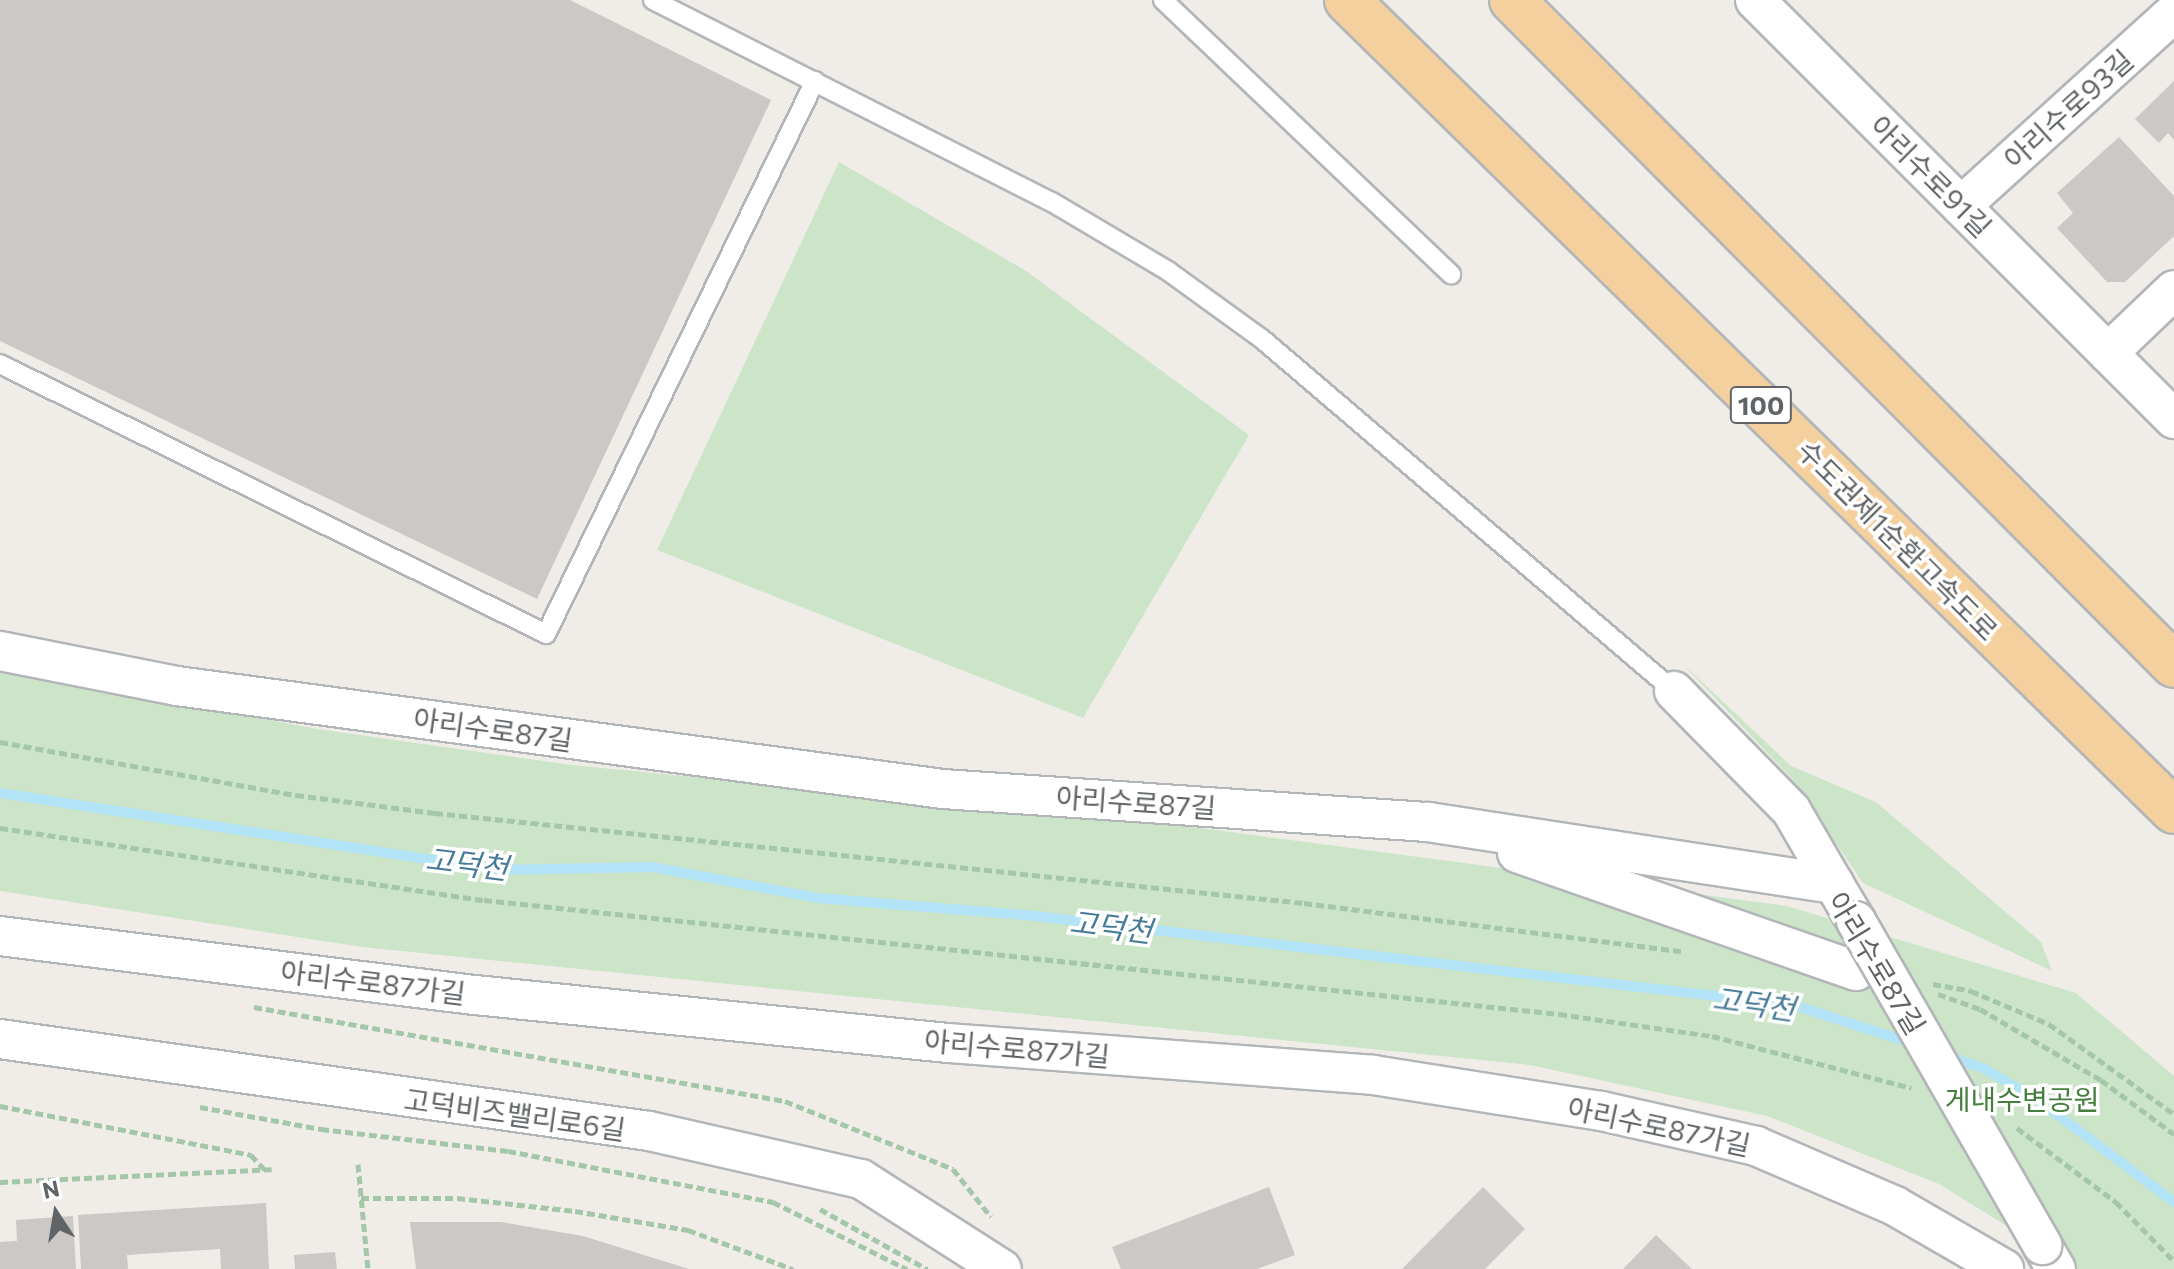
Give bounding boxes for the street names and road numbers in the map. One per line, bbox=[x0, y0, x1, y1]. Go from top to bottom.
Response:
street label: 아리수로93길 bbox=[1997, 42, 2139, 176]
street label: 아리수로91길 bbox=[1863, 108, 1999, 244]
road number: 100 bbox=[1729, 383, 1793, 427]
street label: 수도권제1순환고속도로 bbox=[1791, 433, 2005, 647]
street label: 아리수로87길 bbox=[411, 701, 575, 757]
street label: 아리수로87길 bbox=[1055, 780, 1217, 824]
street label: 아리수로87길 bbox=[1821, 886, 1933, 1040]
street label: 아리수로87가길 bbox=[279, 954, 467, 1010]
street label: 아리수로87가길 bbox=[923, 1023, 1111, 1073]
street label: 고덕비즈밸리로6길 bbox=[402, 1082, 628, 1146]
street label: 아리수로87가길 bbox=[1564, 1090, 1754, 1162]

